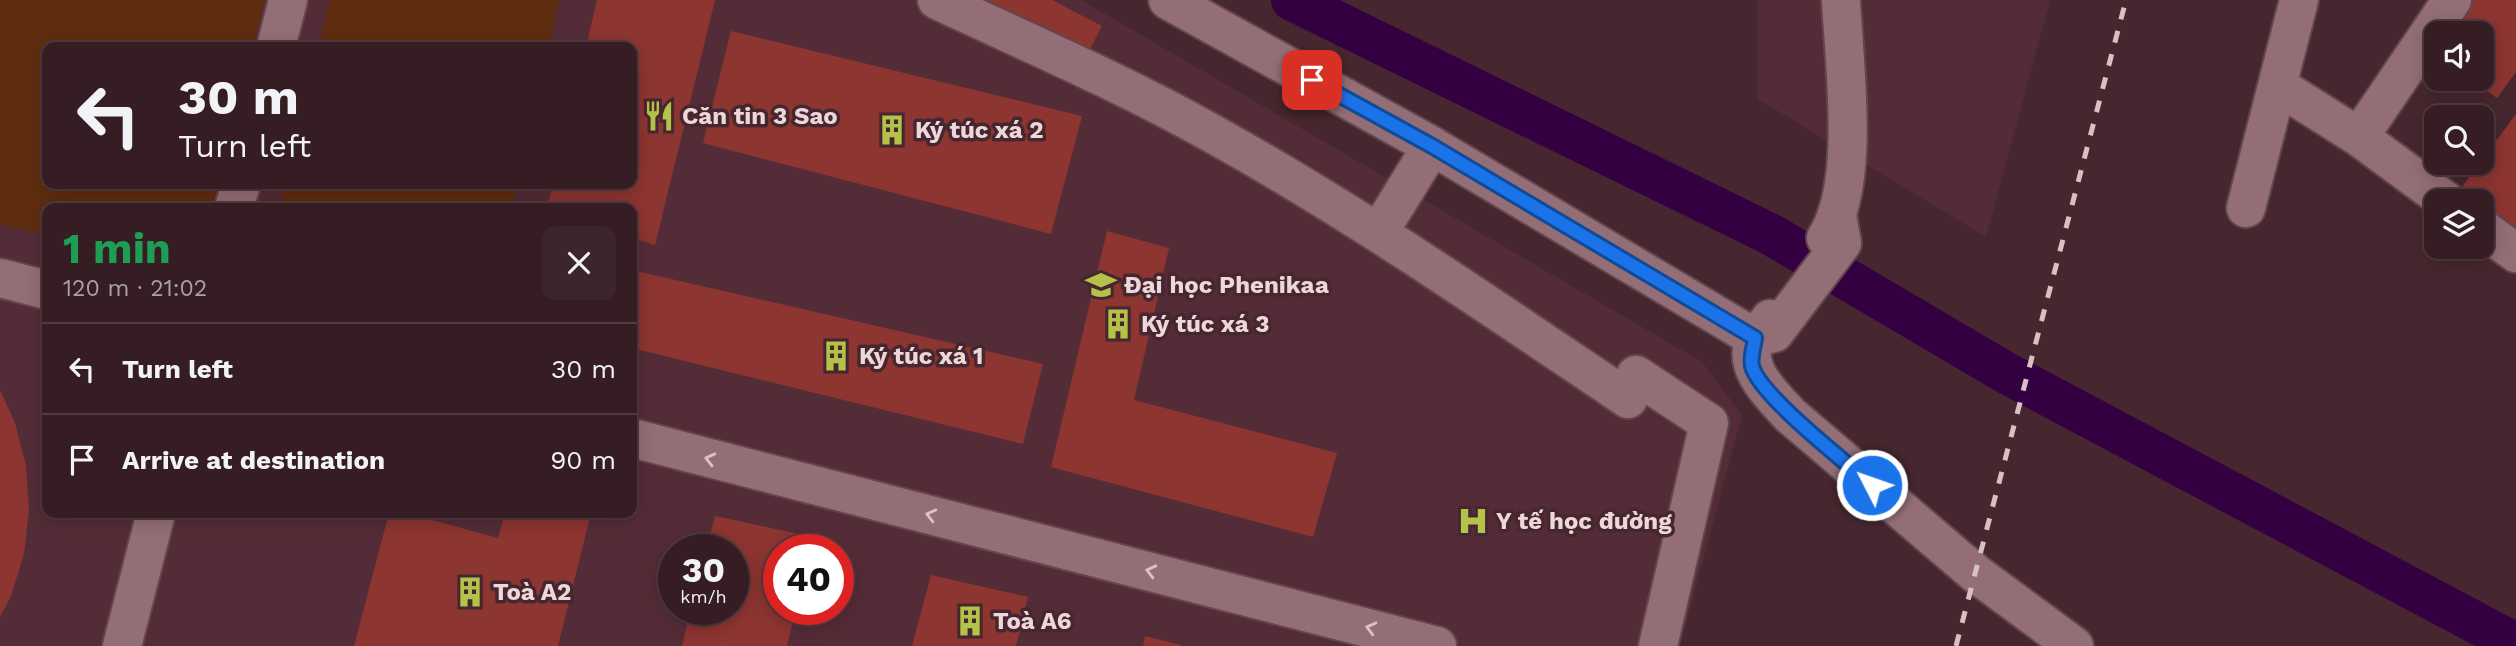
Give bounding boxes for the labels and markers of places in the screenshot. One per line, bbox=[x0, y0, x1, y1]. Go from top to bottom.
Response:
pin bbox=[1282, 50, 1342, 110]
restaurant icon: Căn tin 3 Sao bbox=[642, 99, 676, 133]
place label: Căn tin 3 Sao bbox=[682, 102, 838, 130]
building icon: Ký túc xá 2 bbox=[875, 113, 909, 147]
place label: Ký túc xá 2 bbox=[915, 116, 1044, 144]
school or university icon: Đại học Phenikaa bbox=[1084, 268, 1118, 302]
place label: Đại học Phenikaa bbox=[1124, 271, 1329, 299]
building icon: Ký túc xá 3 bbox=[1101, 307, 1135, 341]
place label: Ký túc xá 3 bbox=[1141, 310, 1270, 338]
building icon: Ký túc xá 1 bbox=[819, 339, 853, 373]
place label: Ký túc xá 1 bbox=[859, 342, 983, 370]
hospital icon: Y tế học đường bbox=[1456, 504, 1490, 538]
place label: Y tế học đường bbox=[1496, 507, 1672, 535]
building icon: Toà A2 bbox=[453, 575, 487, 609]
place label: Toà A2 bbox=[493, 578, 571, 606]
building icon: Toà A6 bbox=[953, 604, 987, 638]
place label: Toà A6 bbox=[993, 607, 1072, 635]

